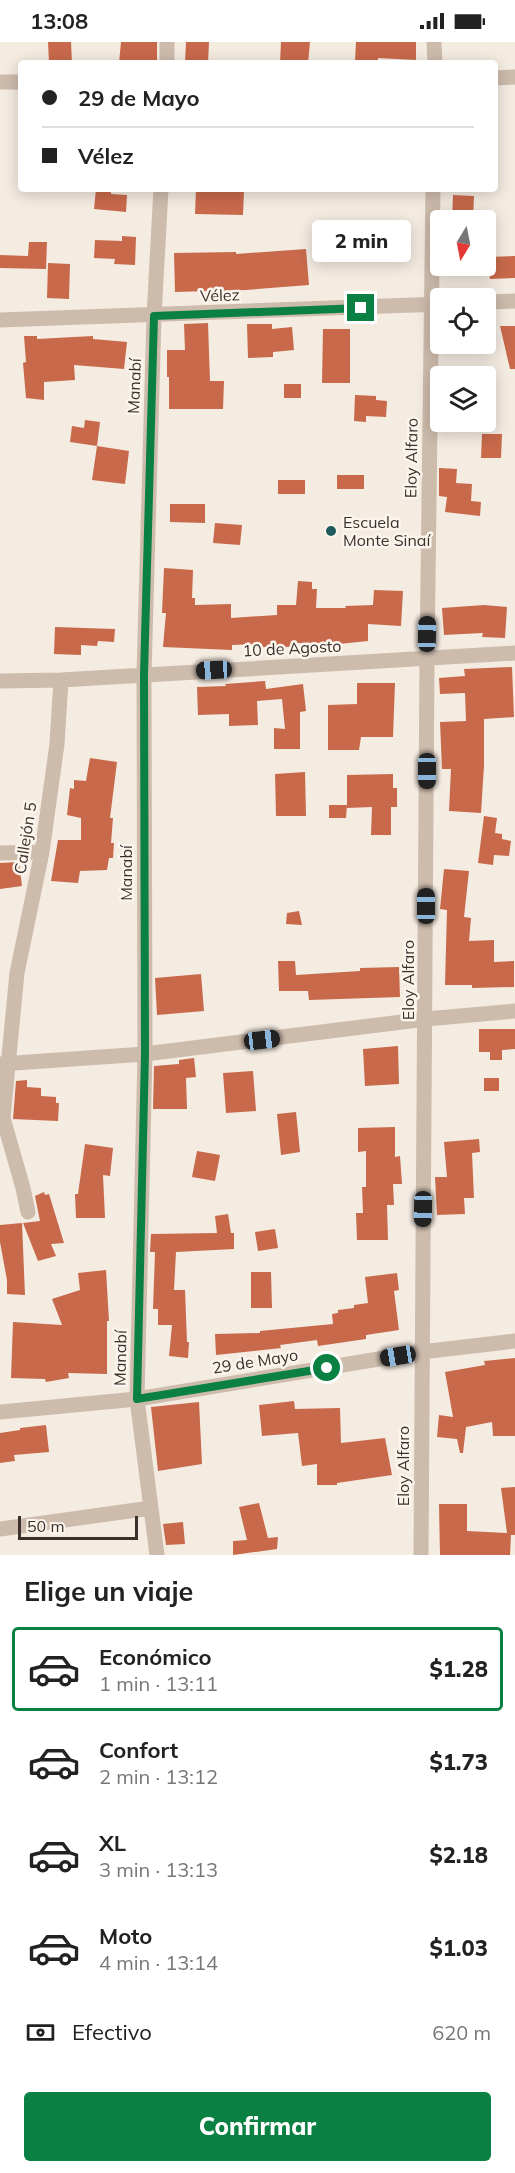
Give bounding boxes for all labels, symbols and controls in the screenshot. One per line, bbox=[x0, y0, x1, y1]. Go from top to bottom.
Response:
text: 13:08 bbox=[30, 7, 88, 35]
text: 29 de Mayo bbox=[78, 84, 200, 112]
text: Vélez bbox=[78, 142, 134, 170]
north arrow bbox=[430, 210, 496, 276]
map controls bbox=[430, 210, 496, 432]
callout: 2 min bbox=[312, 221, 410, 263]
text: 2 min bbox=[335, 228, 388, 253]
street label: Vélez bbox=[200, 284, 240, 306]
button: locate bbox=[430, 288, 496, 354]
route end bbox=[347, 294, 374, 321]
street label: Manabí bbox=[123, 357, 145, 414]
button: layers bbox=[430, 366, 496, 432]
street label: Eloy Alfaro bbox=[400, 418, 422, 498]
place label: Escuela Monte Sinaí bbox=[343, 512, 431, 550]
marker: Escuela Monte Sinaí bbox=[324, 524, 338, 538]
car bbox=[418, 616, 436, 652]
street label: 10 de Agosto bbox=[242, 635, 342, 661]
car bbox=[196, 660, 232, 680]
car bbox=[418, 753, 436, 789]
street label: Callejón 5 bbox=[9, 801, 41, 875]
street label: Manabí bbox=[116, 844, 136, 901]
car bbox=[417, 888, 435, 924]
street label: Eloy Alfaro bbox=[398, 940, 418, 1020]
car bbox=[243, 1029, 281, 1051]
car bbox=[414, 1191, 432, 1227]
street label: Manabí bbox=[110, 1329, 131, 1386]
street label: 29 de Mayo bbox=[211, 1344, 299, 1378]
car bbox=[379, 1344, 417, 1368]
route start bbox=[313, 1354, 340, 1381]
street label: Eloy Alfaro bbox=[393, 1426, 413, 1506]
scale bar bbox=[18, 1513, 138, 1540]
text: 50 m bbox=[27, 1516, 64, 1536]
text: Elige un viaje bbox=[24, 1574, 193, 1608]
icon: car bbox=[27, 1642, 81, 1696]
text: Económico bbox=[99, 1643, 212, 1671]
text: $1.28 bbox=[429, 1655, 488, 1683]
text: 1 min · 13:11 bbox=[99, 1671, 218, 1696]
icon: car bbox=[27, 1735, 81, 1789]
text: Confort bbox=[99, 1736, 178, 1764]
text: $1.73 bbox=[429, 1748, 488, 1776]
text: 2 min · 13:12 bbox=[99, 1764, 218, 1789]
icon: car bbox=[27, 1828, 81, 1882]
text: XL bbox=[99, 1829, 126, 1857]
text: $2.18 bbox=[429, 1841, 488, 1869]
text: 3 min · 13:13 bbox=[99, 1857, 218, 1882]
icon: car bbox=[27, 1921, 81, 1975]
text: Moto bbox=[99, 1922, 152, 1950]
text: $1.03 bbox=[429, 1934, 488, 1962]
text: 4 min · 13:14 bbox=[99, 1950, 218, 1975]
icon: cash bbox=[24, 2016, 57, 2049]
text: Efectivo bbox=[72, 2018, 152, 2046]
text: 620 m bbox=[432, 2020, 491, 2045]
button: Confirmar bbox=[24, 2092, 491, 2161]

